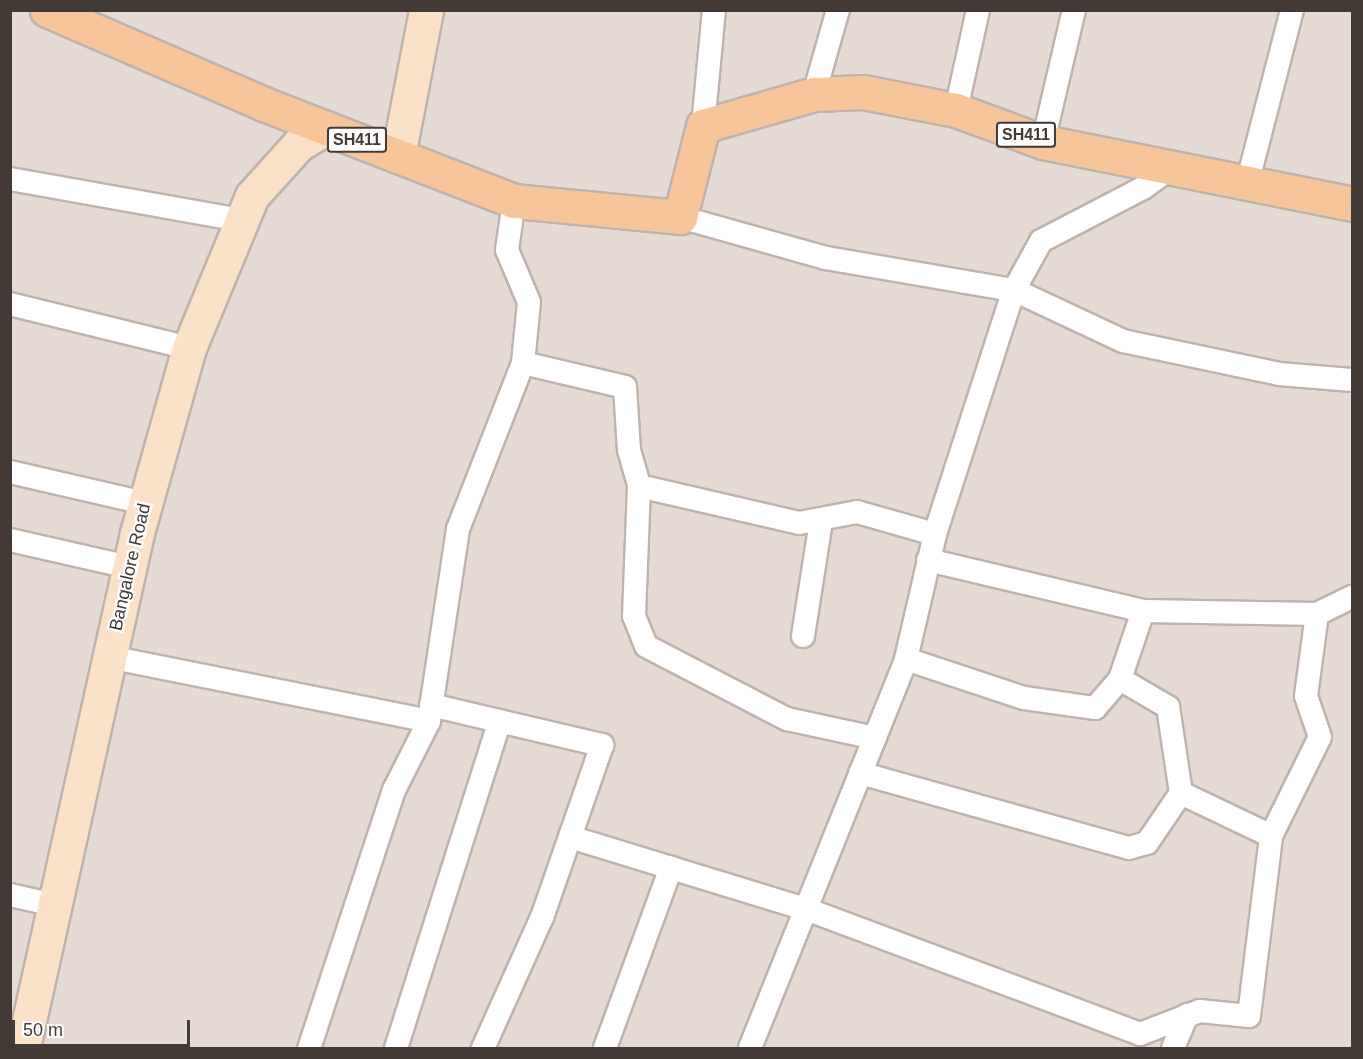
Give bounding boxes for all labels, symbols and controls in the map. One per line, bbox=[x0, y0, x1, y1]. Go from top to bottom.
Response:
road number: SH411 bbox=[994, 122, 1058, 148]
road number: SH411 bbox=[326, 127, 388, 153]
street label: Bangalore Road bbox=[105, 501, 155, 633]
scale bar bbox=[15, 1008, 194, 1046]
text: 50 m bbox=[23, 1020, 63, 1040]

